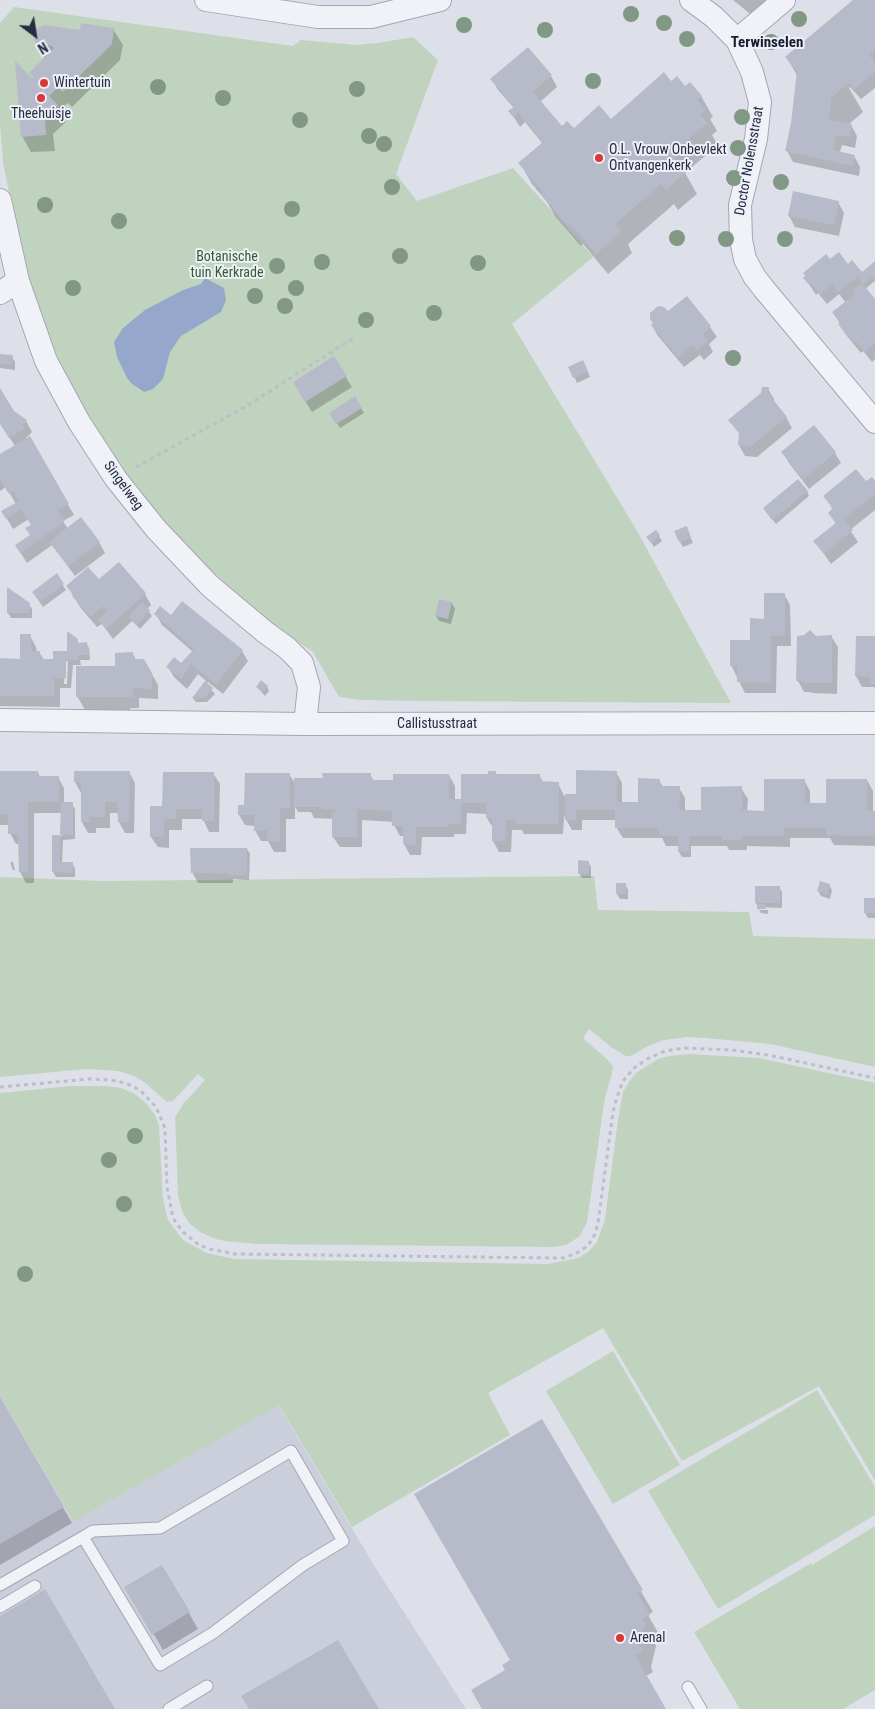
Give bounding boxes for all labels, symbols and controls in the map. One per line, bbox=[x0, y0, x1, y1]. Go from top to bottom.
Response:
north arrow bbox=[10, 10, 60, 60]
district label: Terwinselen bbox=[731, 34, 803, 52]
text: N bbox=[35, 39, 51, 57]
place label: Wintertuin bbox=[54, 75, 111, 91]
marker: Wintertuin bbox=[38, 77, 50, 89]
marker: Theehuisje bbox=[35, 92, 47, 104]
street label: Doctor Nolensstraat bbox=[732, 105, 768, 217]
place label: Theehuisje bbox=[11, 106, 71, 122]
place label: O.L. Vrouw Onbevlekt Ontvangenkerk bbox=[609, 142, 727, 174]
marker: O.L. Vrouw Onbevlekt Ontvangenkerk bbox=[593, 152, 605, 164]
park label: Botanische tuin Kerkrade bbox=[191, 249, 263, 282]
street label: Singelweg bbox=[100, 458, 146, 514]
street label: Callistusstraat bbox=[397, 716, 477, 732]
place label: Arenal bbox=[630, 1630, 665, 1646]
marker: Arenal bbox=[614, 1632, 626, 1644]

